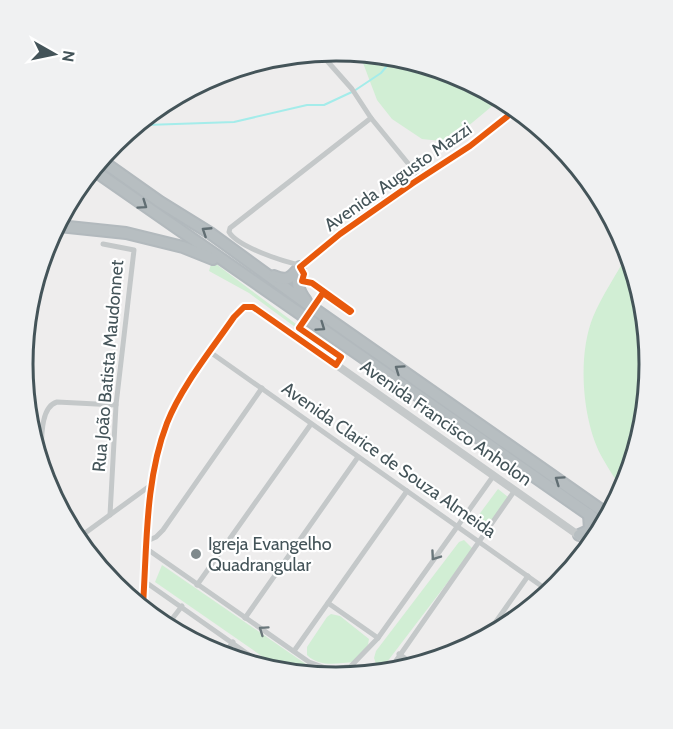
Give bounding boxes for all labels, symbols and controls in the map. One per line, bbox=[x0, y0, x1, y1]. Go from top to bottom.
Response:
north arrow bbox=[24, 24, 84, 84]
text: N bbox=[58, 49, 79, 63]
street label: Avenida Augusto Mazzi bbox=[320, 118, 476, 236]
one-way arrow bbox=[137, 198, 148, 209]
one-way arrow bbox=[202, 227, 213, 238]
street label: Rua João Batista Maudonnet bbox=[88, 259, 128, 473]
one-way arrow bbox=[315, 320, 326, 331]
street label: Avenida Francisco Anholon bbox=[356, 355, 536, 491]
one-way arrow bbox=[395, 365, 406, 376]
street label: Avenida Clarice de Souza Almeida bbox=[278, 377, 501, 543]
one-way arrow bbox=[555, 476, 566, 487]
place label: Igreja Evangelho Quadrangular bbox=[208, 533, 332, 576]
marker: Igreja Evangelho Quadrangular bbox=[189, 547, 203, 561]
one-way arrow bbox=[431, 550, 442, 561]
one-way arrow bbox=[259, 626, 270, 637]

